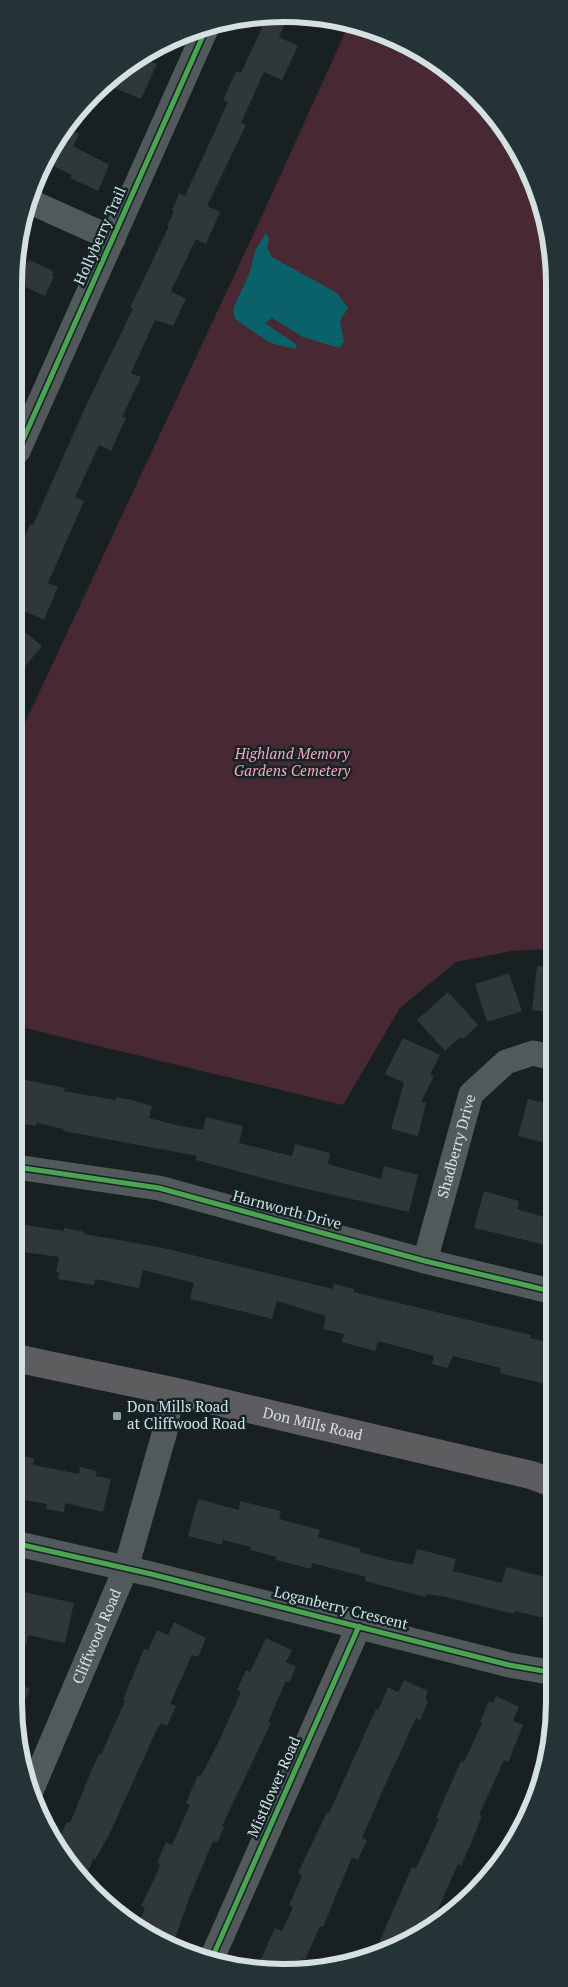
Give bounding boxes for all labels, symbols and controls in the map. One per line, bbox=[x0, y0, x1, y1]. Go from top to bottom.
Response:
street label: Hollyberry Trail bbox=[68, 183, 130, 288]
park label: Highland Memory Gardens Cemetery bbox=[234, 743, 351, 780]
street label: Shadberry Drive bbox=[432, 1092, 480, 1200]
street label: Harnworth Drive bbox=[231, 1185, 344, 1233]
place label: Don Mills Road at Cliffwood Road bbox=[127, 1396, 246, 1433]
street label: Don Mills Road bbox=[261, 1402, 365, 1444]
marker: Don Mills Road at Cliffwood Road bbox=[111, 1410, 123, 1422]
street label: Loganberry Crescent bbox=[272, 1581, 411, 1634]
street label: Cliffwood Road bbox=[67, 1585, 125, 1687]
street label: Mistflower Road bbox=[242, 1733, 304, 1840]

